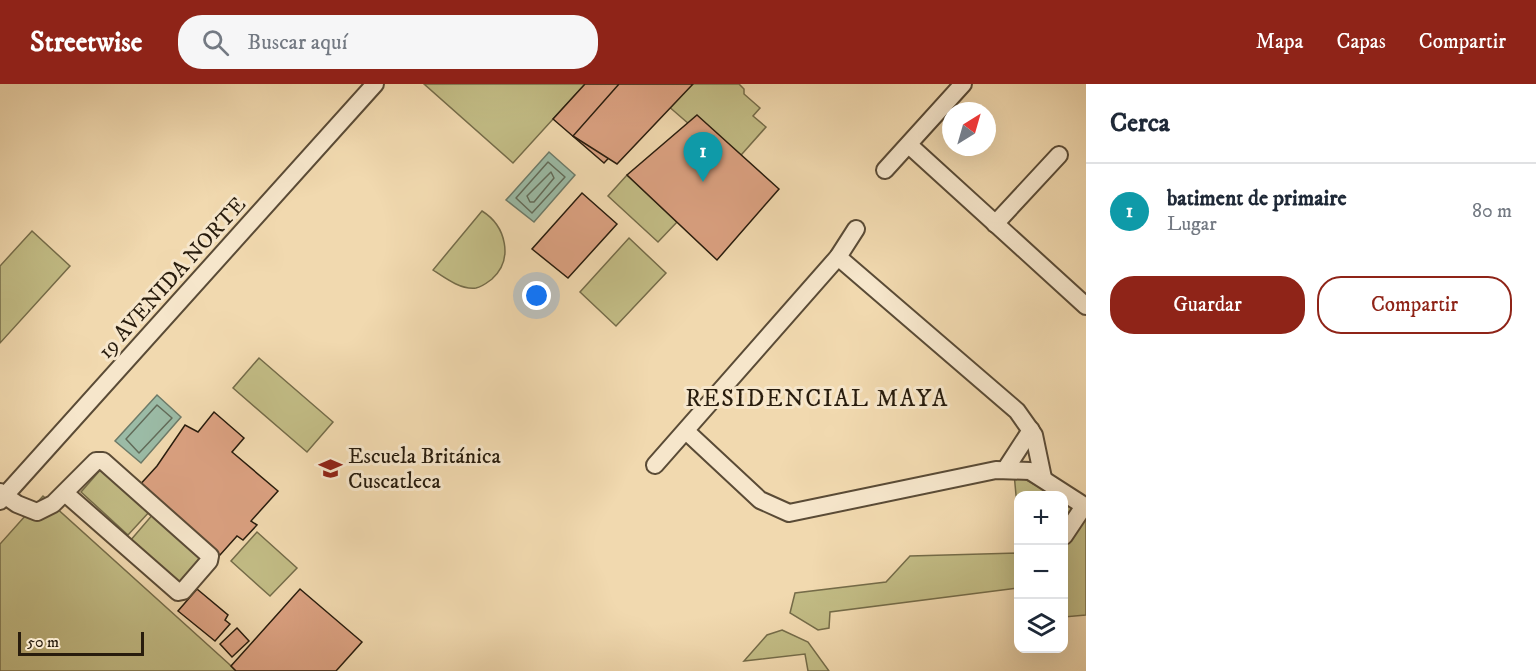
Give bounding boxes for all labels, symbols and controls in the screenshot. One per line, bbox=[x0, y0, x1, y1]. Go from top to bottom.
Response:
search box bbox=[178, 15, 598, 69]
text: Streetwise bbox=[30, 25, 142, 60]
icon: search bbox=[199, 26, 232, 59]
text: Buscar aquí bbox=[247, 29, 347, 56]
text: Mapa bbox=[1256, 29, 1303, 55]
text: Capas bbox=[1336, 29, 1386, 55]
text: Compartir bbox=[1419, 29, 1506, 55]
north arrow bbox=[942, 102, 996, 156]
text: Cerca bbox=[1110, 107, 1170, 140]
pin: 1 bbox=[684, 132, 722, 182]
text: batiment de primaire bbox=[1167, 185, 1347, 212]
street label: 19 AVENIDA NORTE bbox=[92, 191, 252, 365]
text: 1 bbox=[1126, 199, 1133, 224]
text: 80 m bbox=[1472, 199, 1512, 224]
text: Lugar bbox=[1167, 212, 1217, 237]
button: Guardar bbox=[1110, 276, 1305, 334]
button: Compartir bbox=[1317, 276, 1512, 334]
your location bbox=[522, 281, 551, 310]
district label: RESIDENCIAL MAYA bbox=[685, 384, 949, 414]
place label: Escuela Británica Cuscatleca bbox=[348, 443, 501, 495]
school or university icon: Escuela Británica Cuscatleca bbox=[317, 455, 343, 481]
map controls bbox=[1014, 491, 1068, 653]
button: + bbox=[1014, 491, 1068, 545]
button: − bbox=[1014, 545, 1068, 599]
button: layers bbox=[1014, 599, 1068, 653]
scale bar bbox=[18, 629, 144, 656]
text: 50 m bbox=[27, 632, 59, 652]

